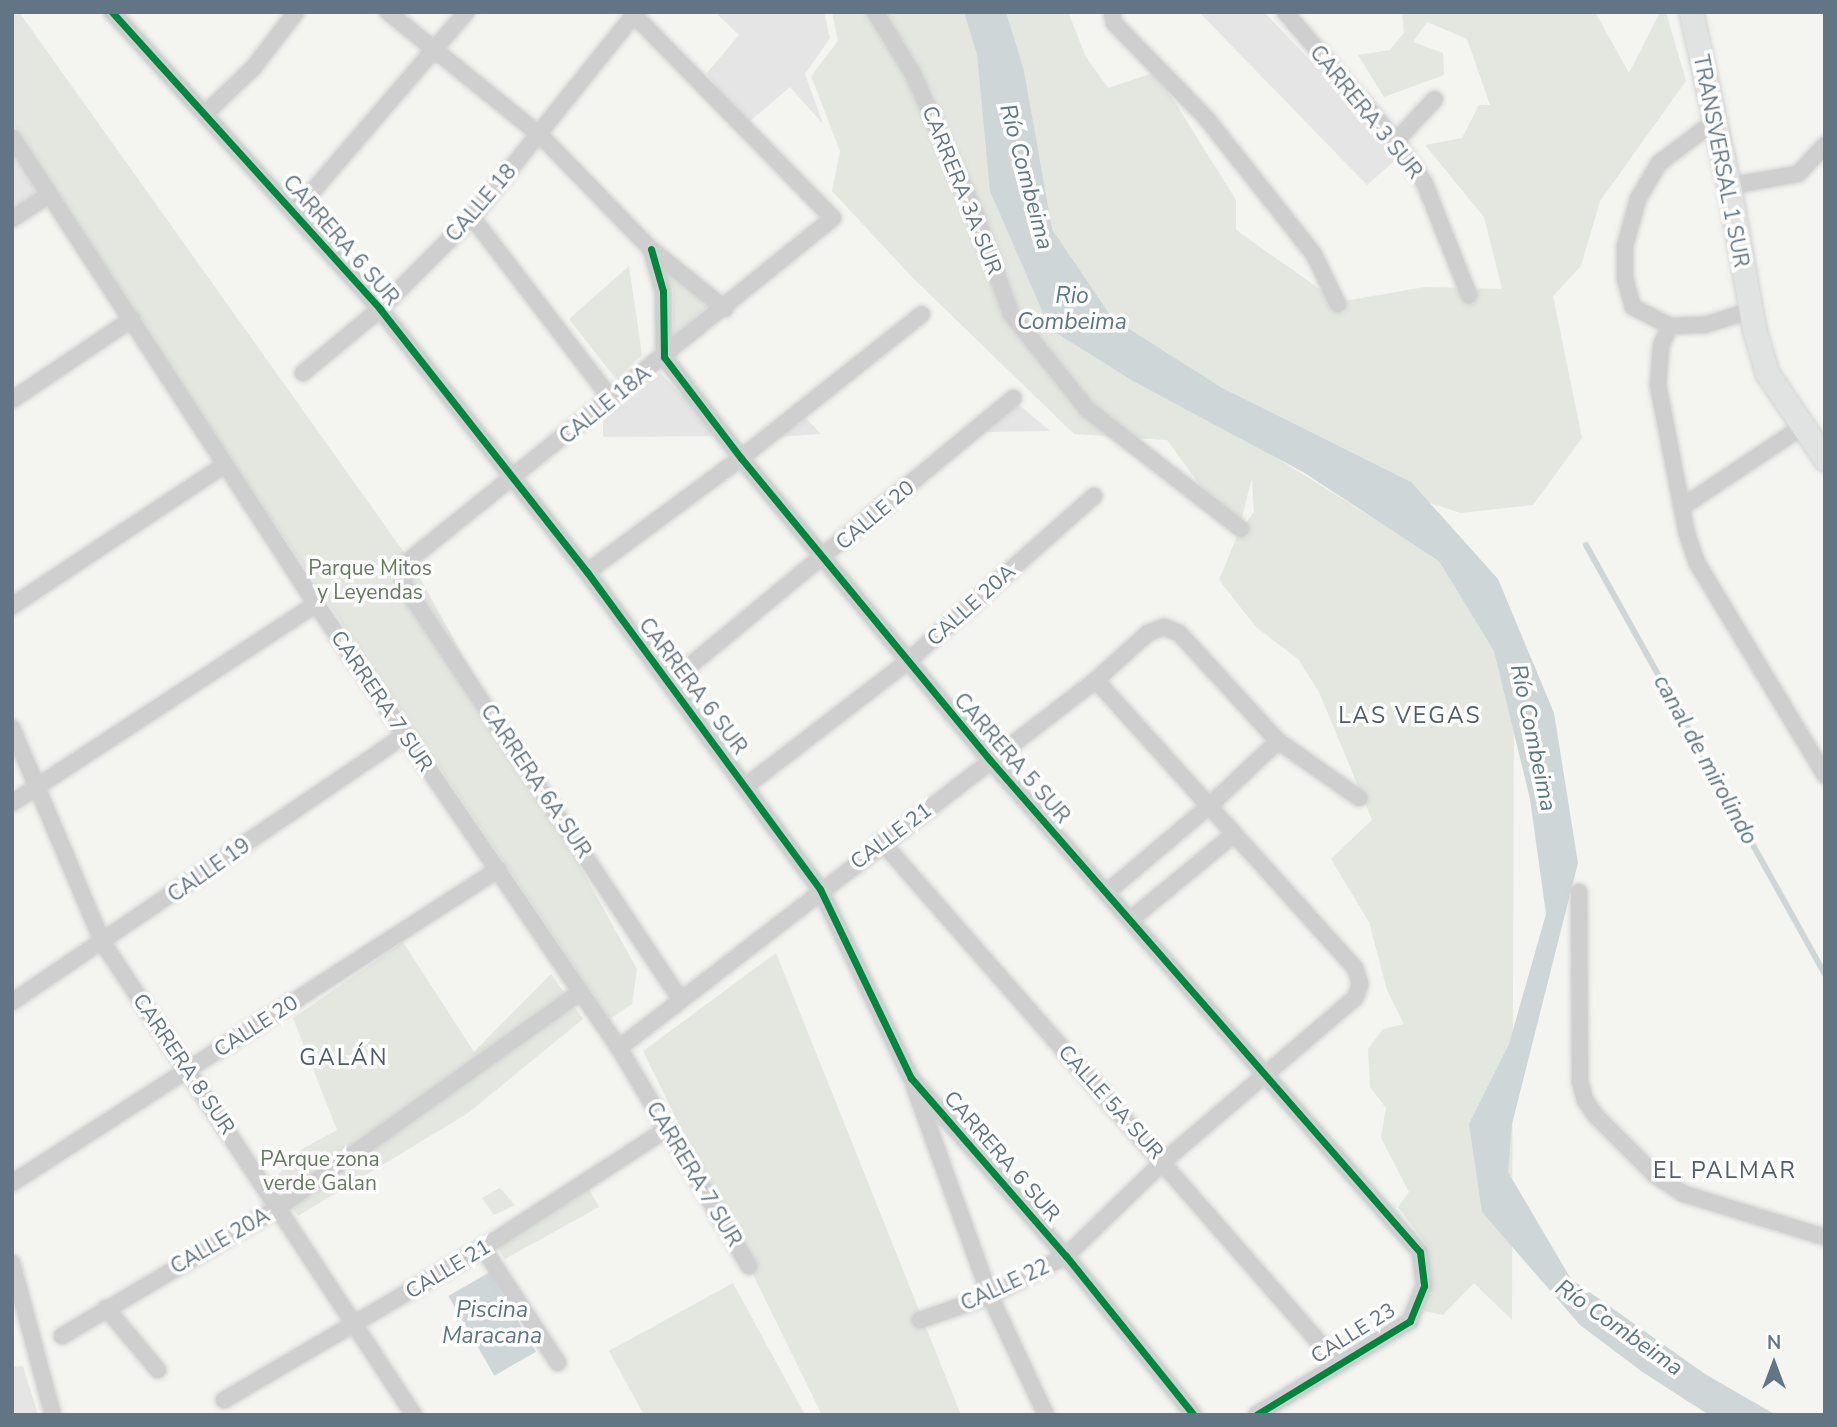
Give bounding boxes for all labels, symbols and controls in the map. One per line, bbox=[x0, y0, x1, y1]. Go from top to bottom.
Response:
street label: CARRERA 3 SUR bbox=[1305, 40, 1427, 184]
street label: TRANSVERSAL 1 SUR bbox=[1688, 53, 1754, 269]
water label: Río Combeima bbox=[993, 101, 1059, 253]
street label: CARRERA 3A SUR bbox=[917, 102, 1007, 278]
street label: CALLE 18 bbox=[440, 159, 522, 247]
street label: CARRERA 6 SUR bbox=[278, 170, 404, 310]
water label: Rio Combeima bbox=[1017, 282, 1127, 336]
street label: CALLE 18A bbox=[554, 361, 656, 449]
street label: CALLE 20 bbox=[831, 475, 919, 555]
park label: Parque Mitos y Leyendas bbox=[308, 555, 432, 605]
street label: CALLE 20A bbox=[922, 559, 1020, 651]
street label: CARRERA 6 SUR bbox=[634, 613, 752, 759]
street label: CARRERA 7 SUR bbox=[326, 626, 438, 776]
water label: Río Combeima bbox=[1504, 662, 1562, 814]
water label: canal de mirolindo bbox=[1647, 670, 1763, 850]
street label: CARRERA 5 SUR bbox=[949, 688, 1075, 828]
street label: CARRERA 6A SUR bbox=[475, 700, 597, 862]
district label: LAS VEGAS bbox=[1339, 702, 1481, 730]
street label: CALLE 21 bbox=[846, 797, 936, 875]
street label: CALLE 19 bbox=[163, 833, 255, 907]
street label: CARRERA 8 SUR bbox=[128, 989, 240, 1139]
street label: CALLE 20 bbox=[209, 990, 303, 1062]
street label: CALLE 5A SUR bbox=[1053, 1040, 1169, 1164]
district label: GALÁN bbox=[300, 1044, 388, 1072]
street label: CARRERA 6 SUR bbox=[939, 1086, 1065, 1226]
street label: CARRERA 7 SUR bbox=[641, 1097, 747, 1251]
park label: PArque zona verde Galan bbox=[260, 1146, 380, 1196]
district label: EL PALMAR bbox=[1654, 1157, 1796, 1185]
street label: CALLE 20A bbox=[166, 1203, 274, 1279]
street label: CALLE 21 bbox=[401, 1234, 495, 1304]
street label: CALLE 22 bbox=[957, 1254, 1053, 1316]
water label: Río Combeima bbox=[1550, 1274, 1688, 1382]
water label: Piscina Maracana bbox=[442, 1296, 542, 1350]
street label: CALLE 23 bbox=[1306, 1297, 1400, 1369]
north arrow bbox=[1739, 1329, 1809, 1399]
text: N bbox=[1767, 1330, 1781, 1356]

